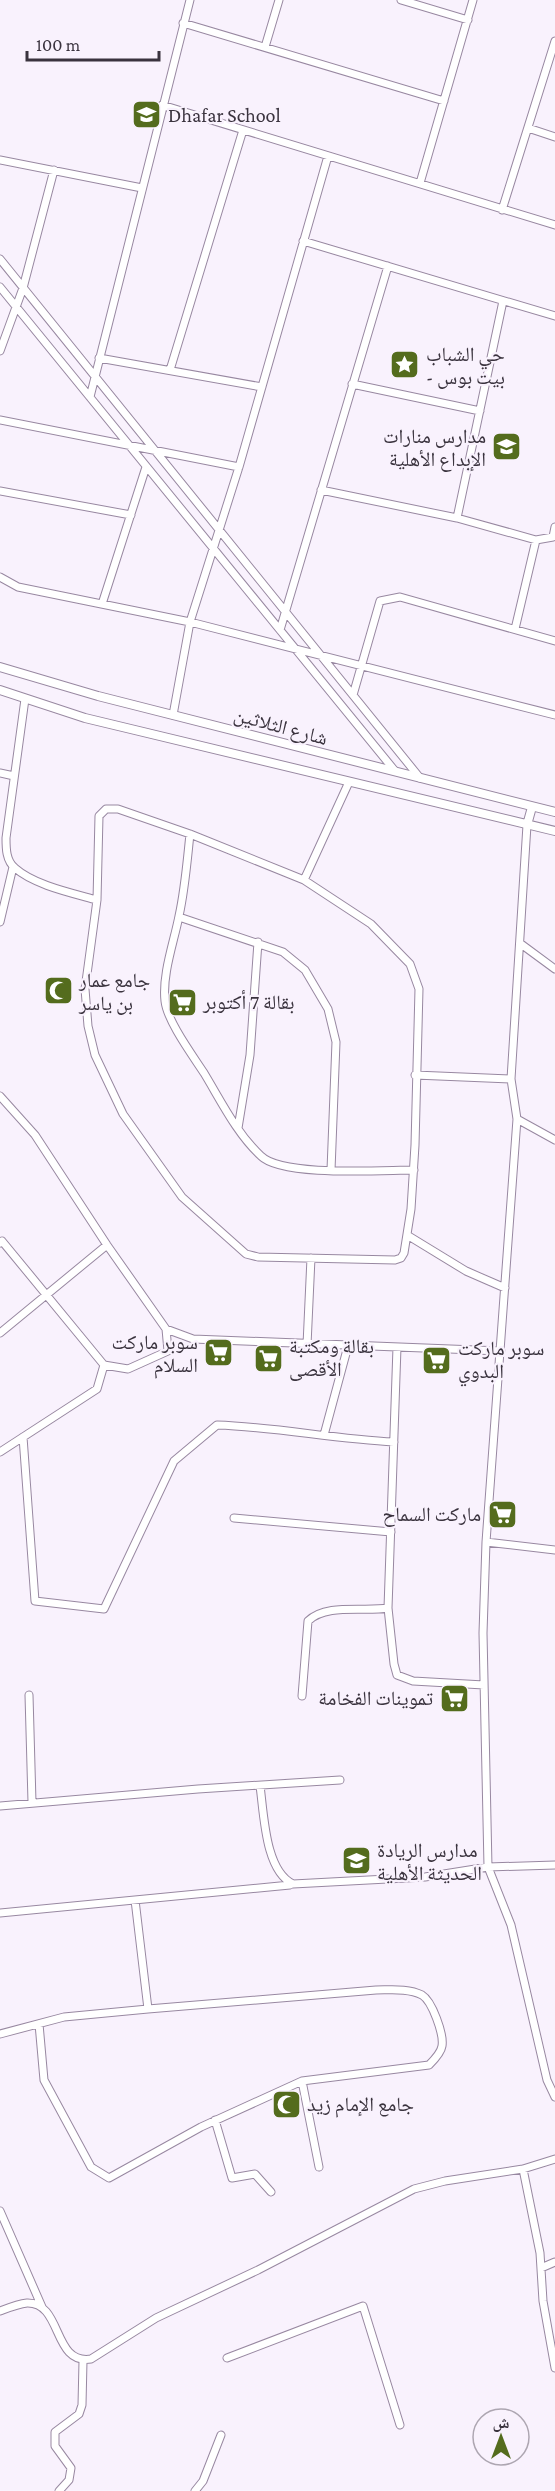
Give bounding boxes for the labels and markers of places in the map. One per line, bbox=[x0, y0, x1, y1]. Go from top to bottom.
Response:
school or university icon: Dhafar School bbox=[131, 99, 163, 131]
place label: Dhafar School bbox=[168, 104, 281, 126]
place label: حي الشباب - بيت بوس bbox=[426, 343, 505, 389]
place icon: حي الشباب - بيت بوس bbox=[389, 349, 421, 381]
place label: مدارس منارات الإبداع الأهلية bbox=[383, 425, 486, 472]
school or university icon: مدارس منارات الإبداع الأهلية bbox=[491, 431, 523, 463]
place label: جامع عمار بن ياسر bbox=[78, 969, 151, 1015]
mosque icon: جامع عمار بن ياسر bbox=[42, 975, 74, 1007]
supermarket icon: بقالة 7 أكتوبر bbox=[166, 986, 198, 1018]
place label: بقالة 7 أكتوبر bbox=[202, 990, 295, 1014]
place label: سوبر ماركت السلام bbox=[112, 1331, 198, 1379]
place label: بقالة ومكتبة الأقصى bbox=[289, 1335, 374, 1381]
supermarket icon: سوبر ماركت السلام bbox=[203, 1337, 235, 1369]
place label: سوبر ماركت البدوي bbox=[458, 1337, 544, 1387]
supermarket icon: بقالة ومكتبة الأقصى bbox=[252, 1342, 284, 1374]
supermarket icon: سوبر ماركت البدوي bbox=[421, 1344, 453, 1376]
supermarket icon: ماركت السماح bbox=[486, 1498, 518, 1530]
place label: ماركت السماح bbox=[382, 1503, 481, 1527]
supermarket icon: تموينات الفخامة bbox=[438, 1682, 470, 1714]
place label: تموينات الفخامة bbox=[318, 1687, 433, 1709]
place label: مدارس الريادة الحديثة الأهلية bbox=[377, 1839, 482, 1884]
school or university icon: مدارس الريادة الحديثة الأهلية bbox=[340, 1845, 372, 1877]
mosque icon: جامع الإمام زيد bbox=[270, 2088, 302, 2120]
place label: جامع الإمام زيد bbox=[307, 2093, 414, 2118]

